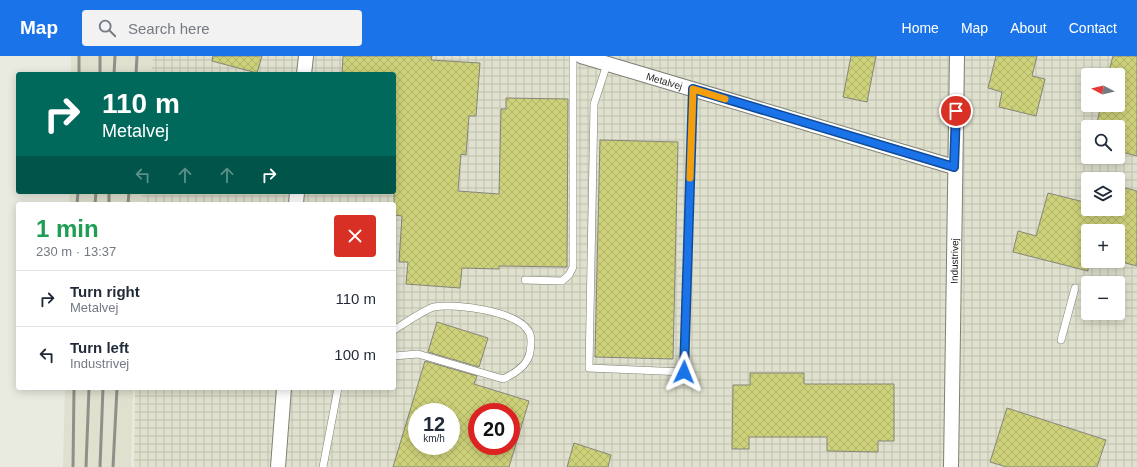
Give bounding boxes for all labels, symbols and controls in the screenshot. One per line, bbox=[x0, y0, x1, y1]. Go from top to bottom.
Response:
search box bbox=[82, 10, 362, 46]
text: Map bbox=[20, 17, 58, 38]
icon: search bbox=[96, 17, 118, 39]
text: Search here bbox=[128, 20, 210, 37]
text: Home bbox=[902, 20, 939, 36]
text: Map bbox=[961, 20, 988, 36]
text: About bbox=[1010, 20, 1047, 36]
text: Contact bbox=[1069, 20, 1117, 36]
north arrow bbox=[1081, 68, 1125, 112]
map controls bbox=[1081, 68, 1125, 320]
street label: Metalvej bbox=[645, 70, 684, 91]
icon: right bbox=[36, 88, 88, 140]
text: 110 m bbox=[102, 88, 180, 119]
pin bbox=[939, 94, 973, 128]
icon: arrive bbox=[945, 100, 967, 122]
button: search bbox=[1081, 120, 1125, 164]
text: Metalvej bbox=[102, 121, 169, 141]
icon: left bbox=[132, 164, 154, 186]
icon: ahead bbox=[174, 164, 196, 186]
icon: ahead bbox=[216, 164, 238, 186]
icon: right bbox=[258, 164, 280, 186]
button: layers bbox=[1081, 172, 1125, 216]
text: 1 min bbox=[36, 215, 99, 242]
button: close bbox=[334, 215, 376, 257]
button: + bbox=[1081, 224, 1125, 268]
street label: Industrivej bbox=[948, 238, 960, 284]
text: 230 m · 13:37 bbox=[36, 244, 116, 259]
button: − bbox=[1081, 276, 1125, 320]
text: Turn right bbox=[70, 283, 140, 300]
icon: right bbox=[36, 288, 58, 310]
text: 110 m bbox=[335, 290, 376, 307]
text: Metalvej bbox=[70, 300, 118, 315]
text: Turn left bbox=[70, 339, 129, 356]
icon: left bbox=[36, 344, 58, 366]
text: 100 m bbox=[334, 346, 376, 363]
position arrow bbox=[663, 351, 705, 393]
text: Industrivej bbox=[70, 356, 129, 371]
speed limit sign: 20 bbox=[468, 403, 520, 455]
text: 12 bbox=[423, 413, 445, 435]
text: km/h bbox=[423, 433, 445, 444]

